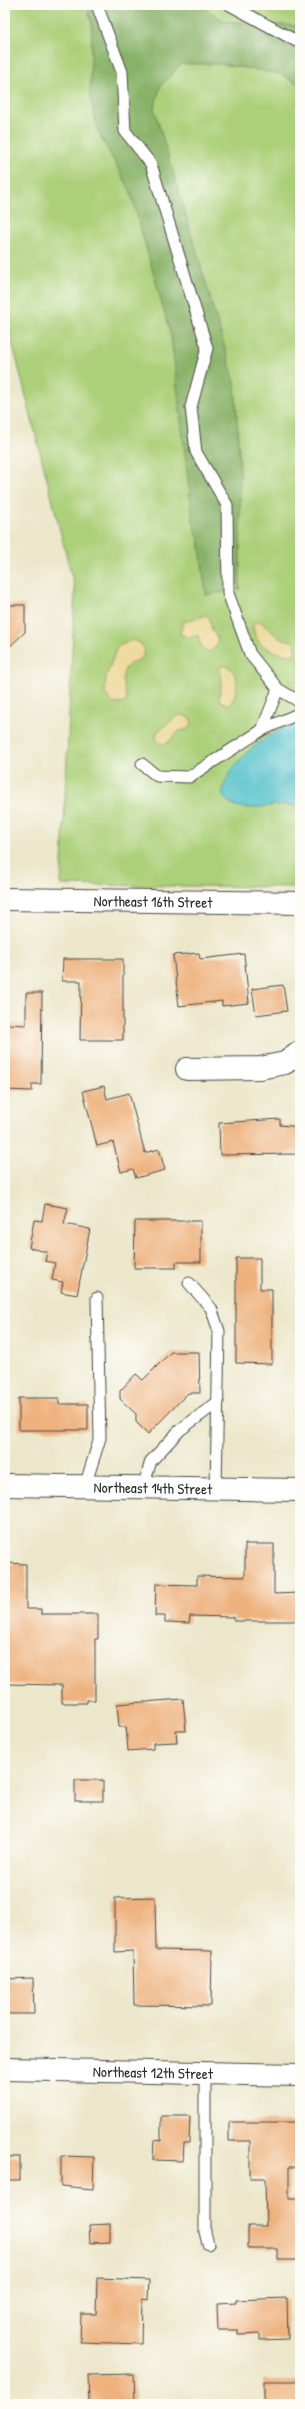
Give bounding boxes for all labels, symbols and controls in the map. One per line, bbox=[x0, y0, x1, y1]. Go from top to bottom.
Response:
street label: Northeast 16th Street bbox=[93, 890, 213, 912]
street label: Northeast 14th Street bbox=[94, 1476, 213, 1499]
street label: Northeast 12th Street bbox=[93, 2060, 214, 2084]

